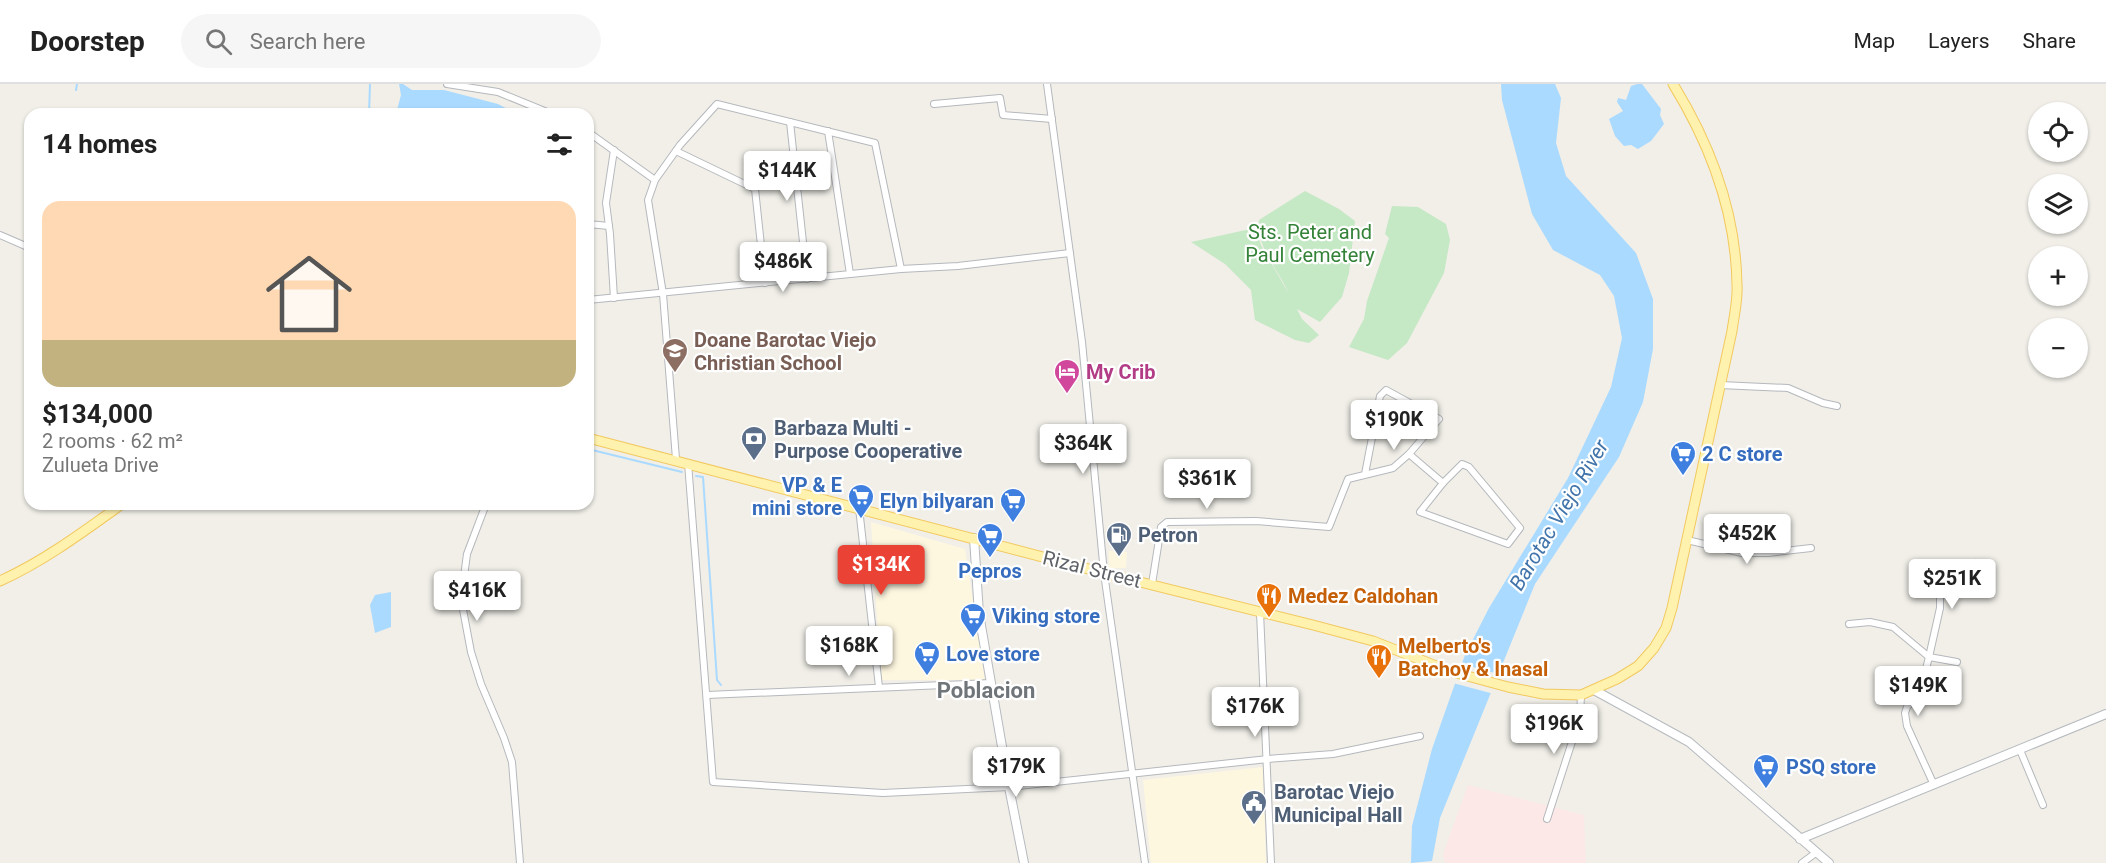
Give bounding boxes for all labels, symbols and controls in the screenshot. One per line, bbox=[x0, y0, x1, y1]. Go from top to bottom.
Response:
search box bbox=[181, 14, 601, 68]
text: Doorstep bbox=[30, 25, 145, 58]
icon: search bbox=[202, 25, 235, 58]
text: Search here bbox=[250, 29, 366, 54]
text: Map bbox=[1853, 29, 1895, 53]
text: Layers bbox=[1928, 29, 1989, 53]
text: Share bbox=[2022, 29, 2076, 53]
map controls bbox=[2028, 102, 2088, 378]
button: locate bbox=[2028, 102, 2088, 162]
icon: filters bbox=[543, 128, 576, 161]
text: 14 homes bbox=[42, 129, 157, 159]
pin: $144K bbox=[745, 151, 829, 202]
text: $144K bbox=[758, 158, 816, 182]
button: layers bbox=[2028, 174, 2088, 234]
park label: Sts. Peter and Paul Cemetery bbox=[1245, 220, 1375, 267]
icon: home bbox=[255, 240, 363, 348]
pin: $486K bbox=[741, 242, 825, 293]
button: + bbox=[2028, 246, 2088, 306]
text: $486K bbox=[754, 249, 812, 273]
button: − bbox=[2028, 318, 2088, 378]
place label: Doane Barotac Viejo Christian School bbox=[694, 328, 876, 375]
school or university icon: Doane Barotac Viejo Christian School bbox=[660, 336, 690, 374]
hotel icon: My Crib bbox=[1052, 357, 1082, 395]
place label: My Crib bbox=[1086, 360, 1156, 384]
text: $134,000 bbox=[42, 399, 153, 429]
pin: $190K bbox=[1352, 400, 1436, 451]
text: $190K bbox=[1365, 407, 1423, 431]
place label: Barbaza Multi - Purpose Cooperative bbox=[774, 416, 962, 463]
bank icon: Barbaza Multi - Purpose Cooperative bbox=[739, 424, 769, 462]
pin: $364K bbox=[1041, 424, 1125, 475]
text: 2 rooms · 62 m² bbox=[42, 429, 183, 453]
text: $364K bbox=[1054, 431, 1112, 455]
water label: Barotac Viejo River bbox=[1505, 435, 1614, 594]
supermarket icon: 2 C store bbox=[1668, 439, 1698, 477]
place label: 2 C store bbox=[1702, 442, 1783, 466]
text: Zulueta Drive bbox=[42, 453, 159, 477]
pin: $361K bbox=[1165, 459, 1249, 510]
text: $361K bbox=[1178, 466, 1236, 490]
place label: VP & E mini store bbox=[752, 473, 842, 520]
supermarket icon: VP & E mini store bbox=[846, 482, 876, 520]
supermarket icon: Elyn bilyaran bbox=[998, 486, 1028, 524]
place label: Elyn bilyaran bbox=[880, 489, 994, 513]
pin: $452K bbox=[1705, 514, 1789, 565]
fuel station icon: Petron bbox=[1104, 520, 1134, 558]
supermarket icon: Pepros bbox=[975, 521, 1005, 559]
text: $452K bbox=[1718, 521, 1776, 545]
place label: Petron bbox=[1138, 523, 1198, 547]
pin: $134K bbox=[839, 545, 923, 596]
street label: Rizal Street bbox=[1040, 545, 1144, 593]
text: $134K bbox=[852, 552, 910, 576]
place label: Pepros bbox=[958, 559, 1022, 583]
pin: $251K bbox=[1910, 559, 1994, 610]
text: $251K bbox=[1923, 566, 1981, 590]
pin: $416K bbox=[435, 571, 519, 622]
text: $416K bbox=[448, 578, 506, 602]
restaurant icon: Medez Caldohan bbox=[1254, 581, 1284, 619]
place label: Medez Caldohan bbox=[1288, 584, 1438, 608]
supermarket icon: Viking store bbox=[958, 601, 988, 639]
place label: Viking store bbox=[992, 604, 1100, 628]
pin: $168K bbox=[807, 626, 891, 677]
text: $168K bbox=[820, 633, 878, 657]
place label: Melberto's Batchoy & Inasal bbox=[1398, 634, 1548, 681]
supermarket icon: Love store bbox=[912, 639, 942, 677]
place label: Love store bbox=[946, 642, 1040, 666]
restaurant icon: Melberto's Batchoy & Inasal bbox=[1364, 642, 1394, 680]
pin: $149K bbox=[1876, 666, 1960, 717]
text: $149K bbox=[1889, 673, 1947, 697]
district label: Poblacion bbox=[937, 678, 1035, 703]
pin: $176K bbox=[1213, 687, 1297, 738]
text: $176K bbox=[1226, 694, 1284, 718]
pin: $196K bbox=[1512, 704, 1596, 755]
text: $196K bbox=[1525, 711, 1583, 735]
pin: $179K bbox=[974, 747, 1058, 798]
supermarket icon: PSQ store bbox=[1751, 752, 1781, 790]
text: $179K bbox=[987, 754, 1045, 778]
place label: PSQ store bbox=[1786, 755, 1876, 779]
place label: Barotac Viejo Municipal Hall bbox=[1274, 780, 1403, 827]
public building icon: Barotac Viejo Municipal Hall bbox=[1239, 788, 1269, 826]

